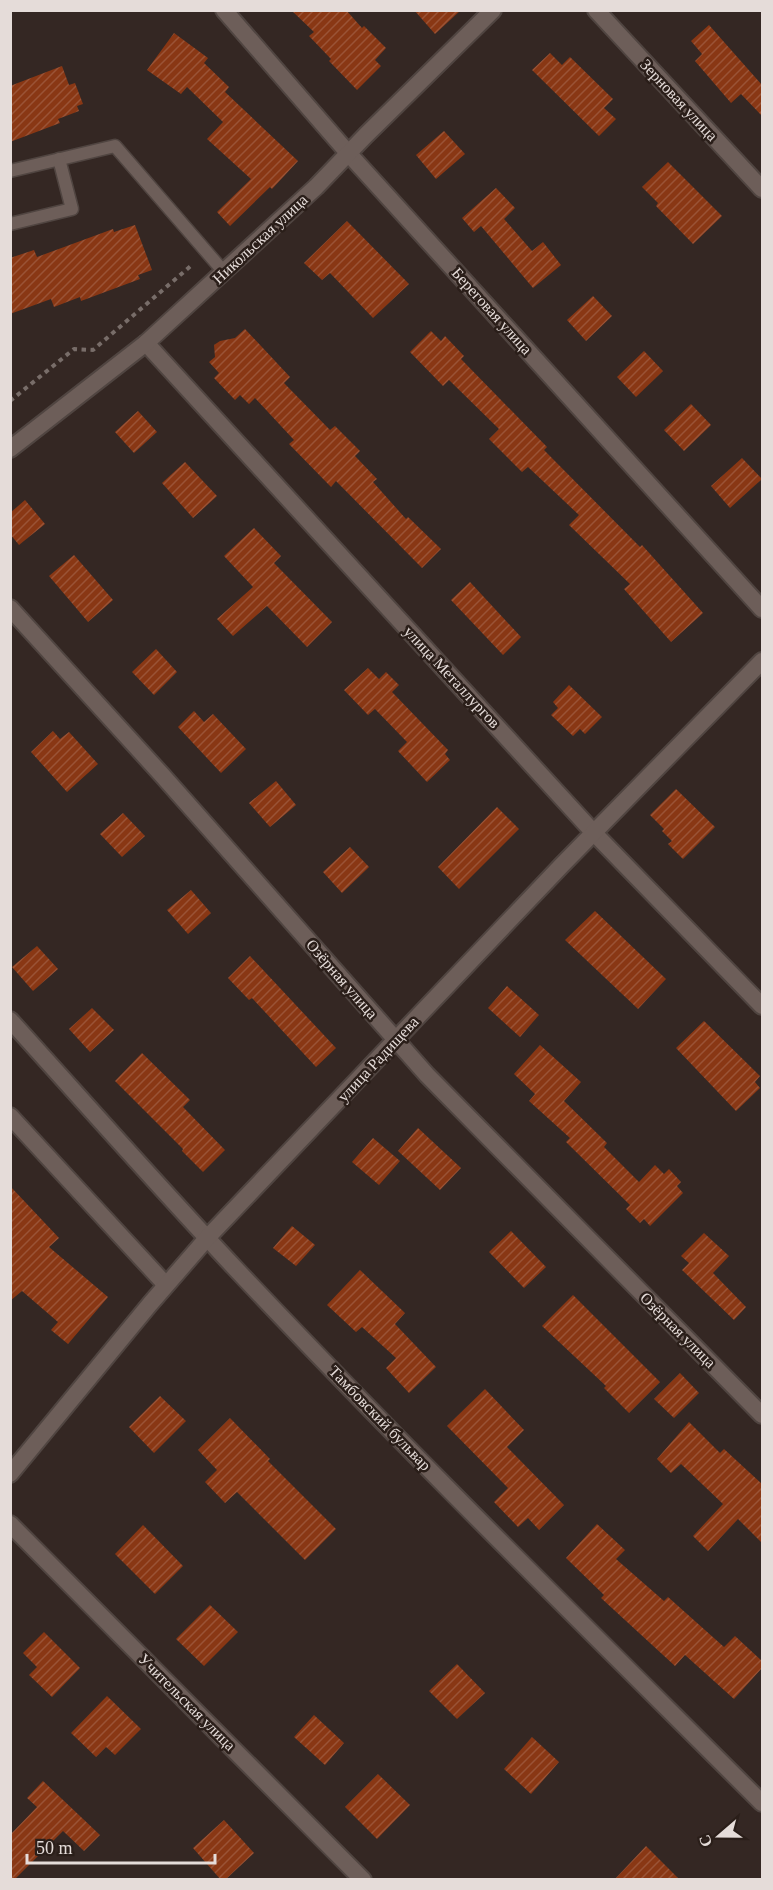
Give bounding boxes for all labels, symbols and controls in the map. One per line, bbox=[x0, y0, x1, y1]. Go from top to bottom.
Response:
street label: Зерновая улица bbox=[636, 56, 721, 145]
street label: Никольская улица bbox=[209, 191, 311, 288]
street label: Береговая улица bbox=[448, 264, 535, 359]
street label: улица Металлургов bbox=[400, 623, 504, 732]
street label: Озёрная улица bbox=[302, 936, 381, 1023]
street label: улица Радищева bbox=[334, 1013, 422, 1106]
street label: Озёрная улица bbox=[636, 1289, 719, 1372]
street label: Тамбовский бульвар bbox=[325, 1362, 434, 1475]
street label: Учительская улица bbox=[134, 1650, 239, 1755]
north arrow bbox=[689, 1806, 749, 1866]
scale bar bbox=[27, 1827, 214, 1865]
text: С bbox=[695, 1833, 715, 1849]
text: 50 m bbox=[36, 1838, 73, 1858]

